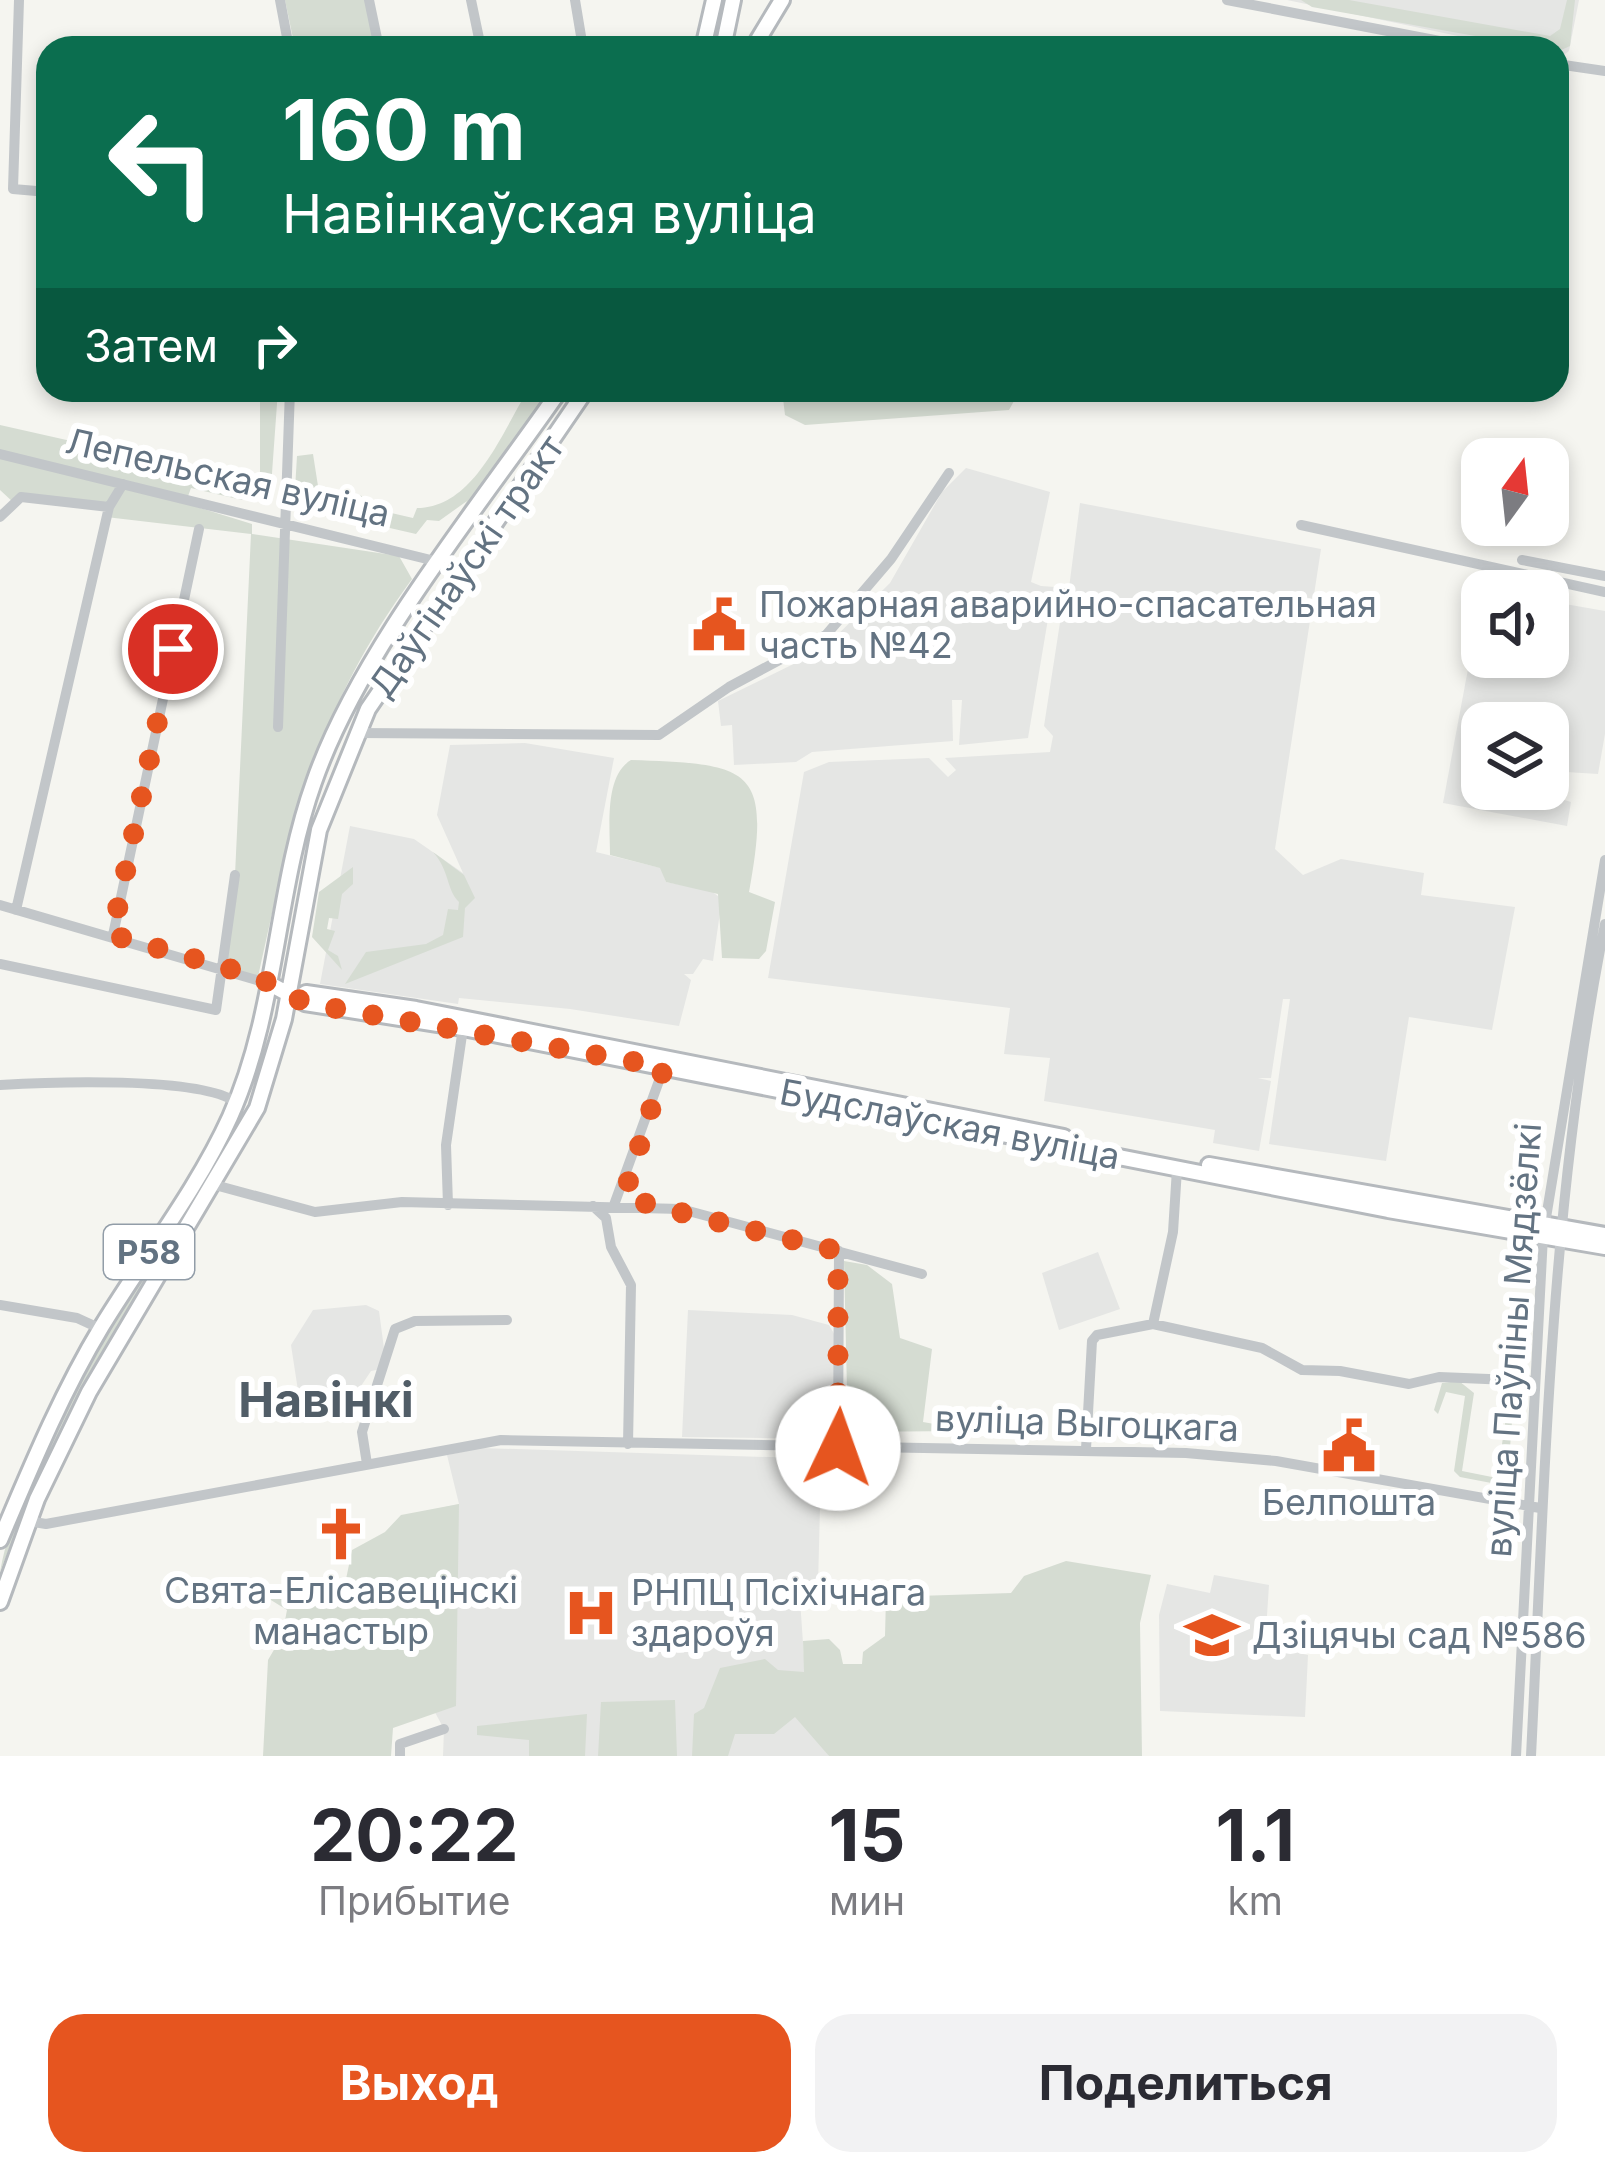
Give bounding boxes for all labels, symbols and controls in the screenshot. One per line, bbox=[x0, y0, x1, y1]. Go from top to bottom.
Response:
text: 160 m bbox=[282, 79, 526, 180]
icon: left bbox=[84, 84, 240, 240]
text: Навінкаўская вуліца bbox=[282, 181, 817, 246]
icon: right bbox=[242, 312, 308, 378]
text: Затем bbox=[84, 318, 218, 373]
street label: Лепельская вуліца bbox=[62, 418, 394, 536]
street label: Даўгінаўскі тракт bbox=[359, 426, 573, 706]
north arrow bbox=[1461, 438, 1569, 546]
map controls bbox=[1461, 438, 1569, 810]
button: sound bbox=[1461, 570, 1569, 678]
place label: Пожарная аварийно-спасательная часть №42 bbox=[759, 582, 1377, 667]
public building icon: Пожарная аварийно-спасательная часть №42 bbox=[690, 596, 748, 654]
pin bbox=[122, 598, 224, 700]
icon: arrive bbox=[140, 616, 206, 682]
button: layers bbox=[1461, 702, 1569, 810]
street label: Будслаўская вуліца bbox=[776, 1069, 1124, 1179]
street label: вуліца Паўліны Мядзёлкі bbox=[1476, 1121, 1550, 1559]
road number: Р58 bbox=[104, 1225, 194, 1279]
district label: Навінкі bbox=[238, 1370, 414, 1429]
position arrow bbox=[775, 1385, 901, 1511]
street label: вуліца Выгоцкага bbox=[934, 1396, 1240, 1450]
public building icon: Белпошта bbox=[1320, 1417, 1378, 1475]
place label: Белпошта bbox=[1262, 1480, 1436, 1524]
church icon: Свята-Елісавецінскі манастыр bbox=[312, 1505, 370, 1563]
place label: Свята-Елісавецінскі манастыр bbox=[164, 1568, 518, 1653]
place label: РНПЦ Псіхічнага здароўя bbox=[631, 1570, 926, 1655]
hospital icon: РНПЦ Псіхічнага здароўя bbox=[562, 1584, 620, 1642]
school or university icon: Дзіцячы сад №586 bbox=[1183, 1606, 1241, 1664]
place label: Дзіцячы сад №586 bbox=[1252, 1613, 1587, 1657]
text: 20:22 bbox=[310, 1791, 519, 1878]
text: 15 bbox=[828, 1791, 906, 1878]
text: 1.1 bbox=[1215, 1791, 1295, 1878]
text: Прибытие bbox=[318, 1877, 510, 1924]
text: мин bbox=[829, 1877, 905, 1924]
text: km bbox=[1227, 1877, 1283, 1924]
button: Выход bbox=[48, 2014, 791, 2152]
button: Поделиться bbox=[815, 2014, 1557, 2152]

